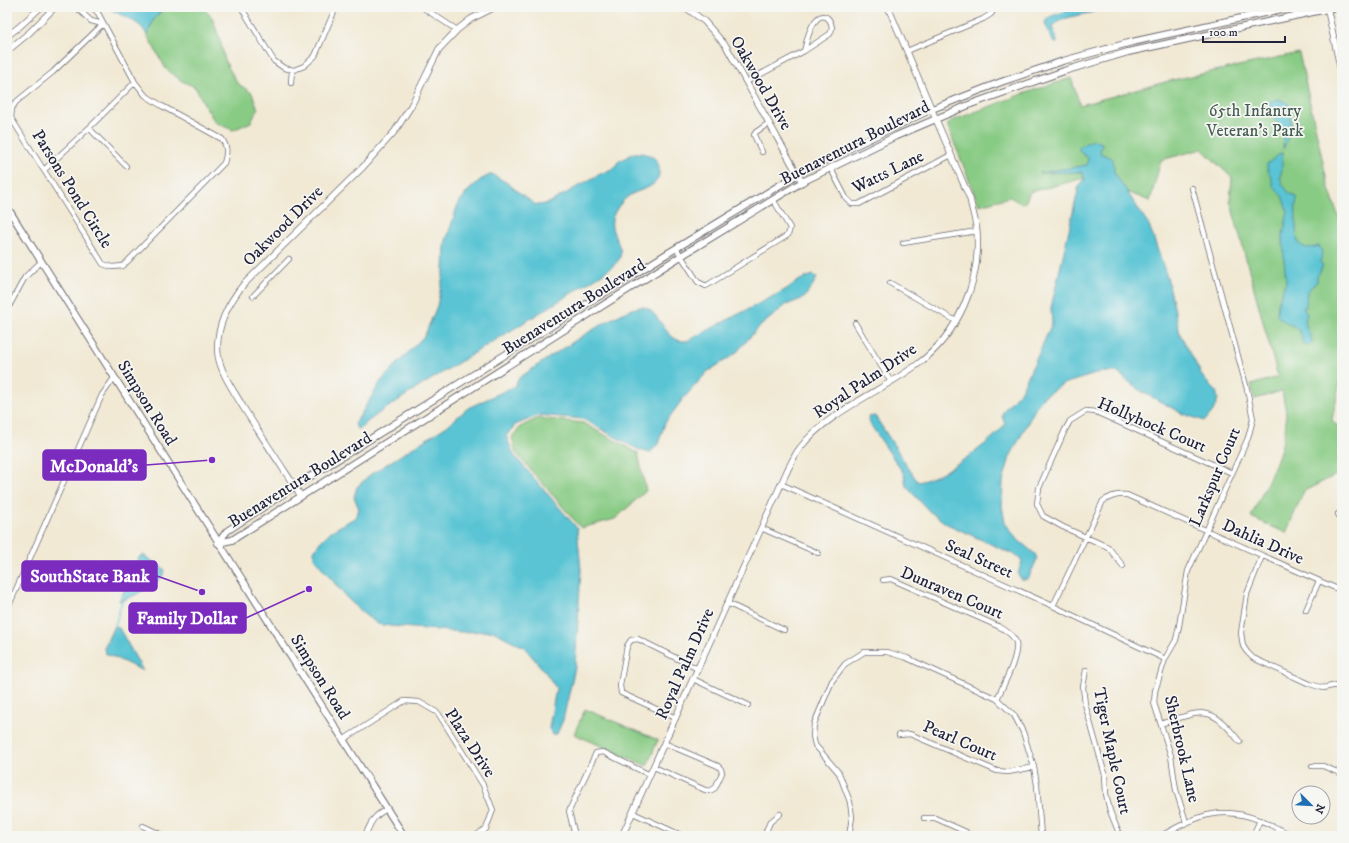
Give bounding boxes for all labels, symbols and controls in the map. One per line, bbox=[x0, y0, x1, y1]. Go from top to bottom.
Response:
scale bar bbox=[1203, 18, 1285, 44]
text: 100 m bbox=[1209, 25, 1238, 40]
street label: Oakwood Drive bbox=[725, 32, 797, 134]
street label: Buenaventura Boulevard bbox=[777, 96, 934, 190]
park label: 65th Infantry Veteran's Park bbox=[1206, 100, 1304, 142]
street label: Parsons Pond Circle bbox=[27, 126, 117, 252]
street label: Watts Lane bbox=[848, 145, 928, 199]
street label: Oakwood Drive bbox=[238, 181, 328, 271]
street label: Buenaventura Boulevard bbox=[498, 254, 650, 360]
street label: Royal Palm Drive bbox=[809, 338, 921, 424]
street label: Simpson Road bbox=[112, 356, 182, 450]
street label: Hollyhock Court bbox=[1094, 392, 1210, 458]
street label: Larkspur Court bbox=[1184, 423, 1246, 530]
street label: Buenaventura Boulevard bbox=[224, 427, 376, 533]
callout: McDonald's bbox=[43, 450, 146, 480]
text: McDonald's bbox=[50, 456, 138, 478]
street label: Dahlia Drive bbox=[1219, 514, 1307, 570]
street label: Seal Street bbox=[942, 534, 1017, 584]
callout: SouthState Bank bbox=[22, 561, 157, 591]
street label: Dunraven Court bbox=[897, 561, 1007, 625]
text: SouthState Bank bbox=[30, 566, 151, 588]
callout: Family Dollar bbox=[129, 603, 246, 633]
street label: Royal Palm Drive bbox=[651, 605, 719, 723]
text: Family Dollar bbox=[136, 608, 238, 630]
street label: Simpson Road bbox=[285, 630, 355, 724]
street label: Tiger Maple Court bbox=[1088, 686, 1136, 817]
street label: Sherbrook Lane bbox=[1159, 693, 1205, 805]
street label: Plaza Drive bbox=[439, 704, 501, 782]
street label: Pearl Court bbox=[920, 716, 1001, 767]
north arrow bbox=[1291, 785, 1331, 825]
text: N bbox=[1311, 802, 1327, 816]

